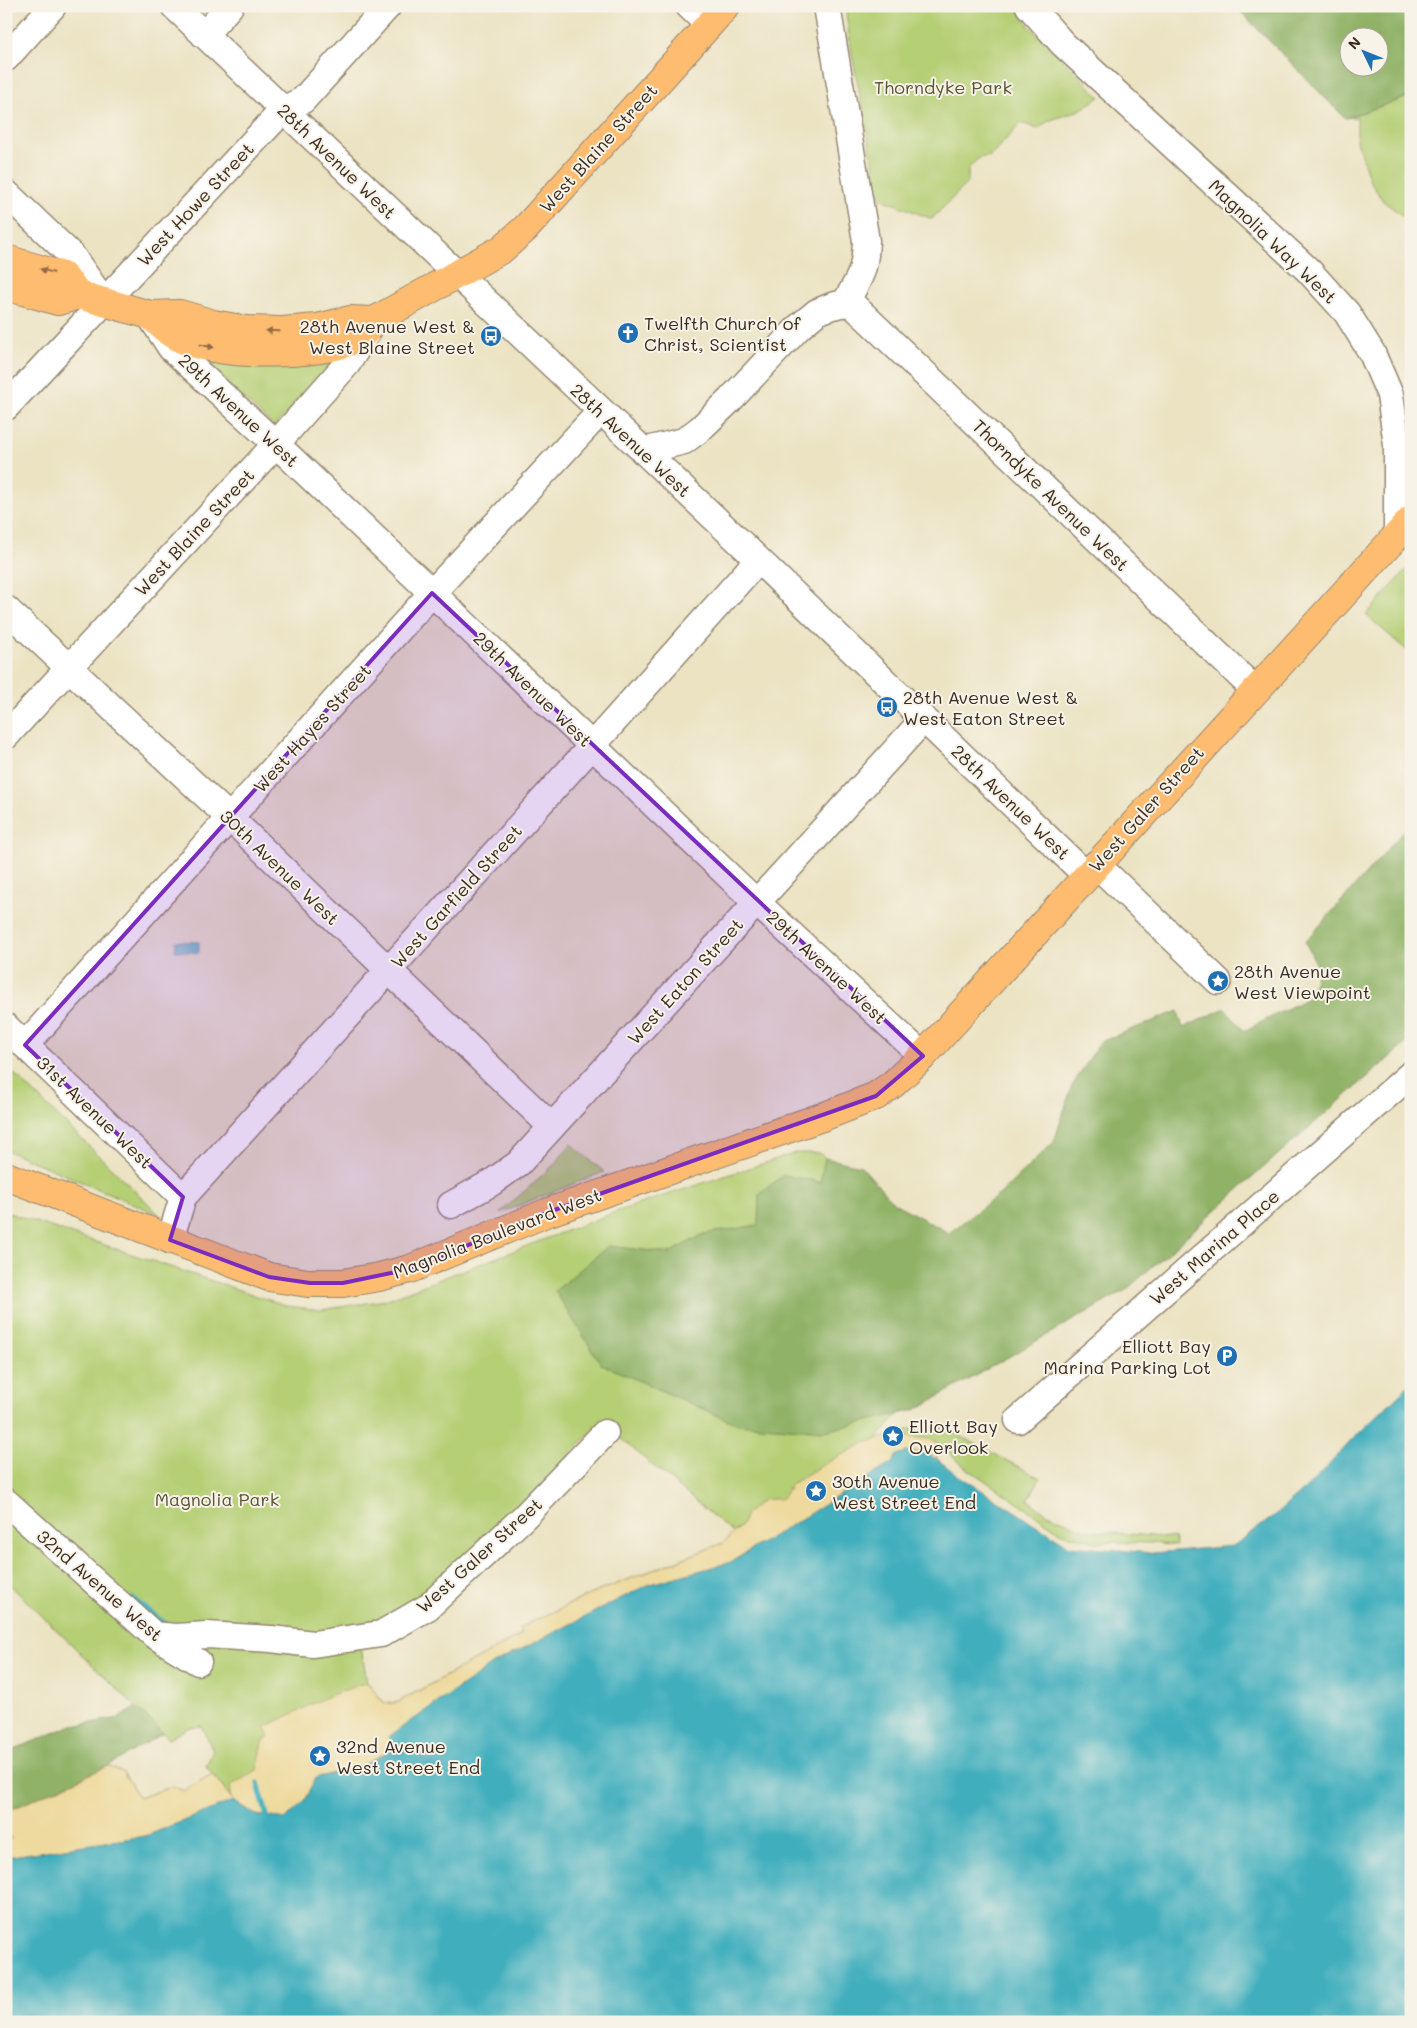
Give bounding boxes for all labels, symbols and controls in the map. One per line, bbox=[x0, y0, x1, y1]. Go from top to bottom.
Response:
north arrow bbox=[1340, 28, 1390, 78]
text: N bbox=[1344, 32, 1365, 53]
park label: Thorndyke Park bbox=[874, 75, 1012, 99]
street label: West Blaine Street bbox=[534, 78, 662, 218]
street label: 28th Avenue West bbox=[272, 98, 402, 224]
street label: West Howe Street bbox=[131, 137, 259, 271]
street label: Magnolia Way West bbox=[1204, 174, 1342, 308]
one-way arrow bbox=[39, 267, 54, 275]
place label: Twelfth Church of Christ, Scientist bbox=[644, 311, 802, 356]
place label: 28th Avenue West & West Blaine Street bbox=[300, 314, 475, 359]
church icon: Twelfth Church of Christ, Scientist bbox=[616, 321, 640, 345]
bus stop icon: 28th Avenue West & West Blaine Street bbox=[479, 324, 503, 348]
one-way arrow bbox=[265, 326, 281, 334]
one-way arrow bbox=[199, 342, 214, 350]
street label: 29th Avenue West bbox=[174, 348, 304, 472]
street label: 28th Avenue West bbox=[566, 378, 696, 502]
street label: Thorndyke Avenue West bbox=[968, 414, 1134, 576]
street label: West Blaine Street bbox=[129, 463, 259, 601]
street label: 29th Avenue West bbox=[468, 626, 598, 752]
street label: West Hayes Street bbox=[248, 658, 376, 798]
place label: 28th Avenue West & West Eaton Street bbox=[903, 685, 1078, 730]
bus stop icon: 28th Avenue West & West Eaton Street bbox=[875, 695, 899, 719]
street label: 28th Avenue West bbox=[946, 739, 1076, 865]
street label: West Galer Street bbox=[1083, 741, 1209, 877]
street label: 30th Avenue West bbox=[215, 804, 345, 930]
street label: West Garfield Street bbox=[385, 819, 527, 973]
street label: 29th Avenue West bbox=[762, 905, 892, 1029]
street label: West Eaton Street bbox=[622, 913, 748, 1049]
place label: 28th Avenue West Viewpoint bbox=[1234, 959, 1371, 1004]
place icon: 28th Avenue West Viewpoint bbox=[1206, 969, 1230, 993]
street label: 31st Avenue West bbox=[32, 1050, 158, 1174]
street label: Magnolia Boulevard West bbox=[389, 1182, 605, 1284]
street label: West Marina Place bbox=[1144, 1184, 1284, 1310]
place label: Elliott Bay Marina Parking Lot bbox=[1043, 1334, 1211, 1379]
parking icon: Elliott Bay Marina Parking Lot bbox=[1215, 1344, 1239, 1368]
place label: Elliott Bay Overlook bbox=[909, 1414, 998, 1459]
place icon: Elliott Bay Overlook bbox=[881, 1424, 905, 1448]
place label: 30th Avenue West Street End bbox=[832, 1469, 976, 1514]
place icon: 30th Avenue West Street End bbox=[804, 1479, 828, 1503]
park label: Magnolia Park bbox=[155, 1487, 279, 1511]
street label: West Galer Street bbox=[411, 1492, 547, 1618]
street label: 32nd Avenue West bbox=[32, 1524, 168, 1646]
place label: 32nd Avenue West Street End bbox=[336, 1734, 480, 1779]
place icon: 32nd Avenue West Street End bbox=[308, 1744, 332, 1768]

